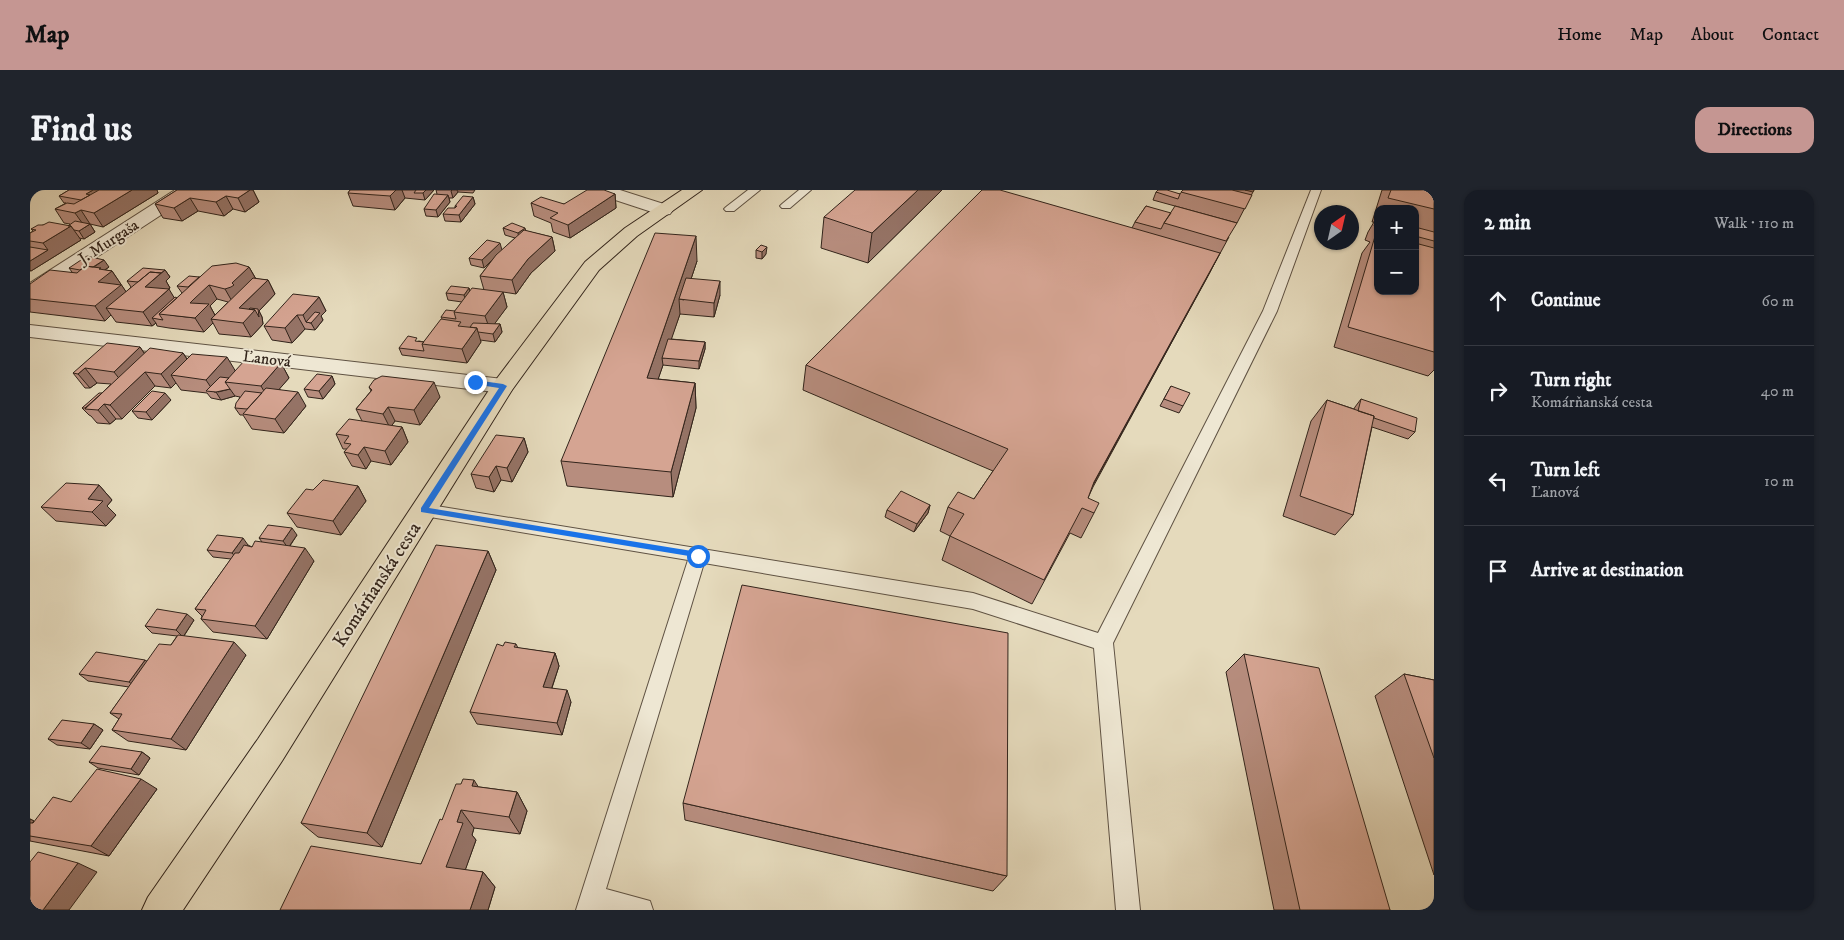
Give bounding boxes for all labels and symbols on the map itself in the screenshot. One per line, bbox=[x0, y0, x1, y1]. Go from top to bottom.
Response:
north arrow bbox=[1314, 205, 1359, 250]
street label: J. Murgaša bbox=[73, 215, 143, 270]
street label: Ľanová bbox=[242, 346, 292, 372]
route end bbox=[464, 371, 487, 394]
street label: Komárňanská cesta bbox=[328, 518, 426, 652]
route start bbox=[687, 545, 710, 568]

